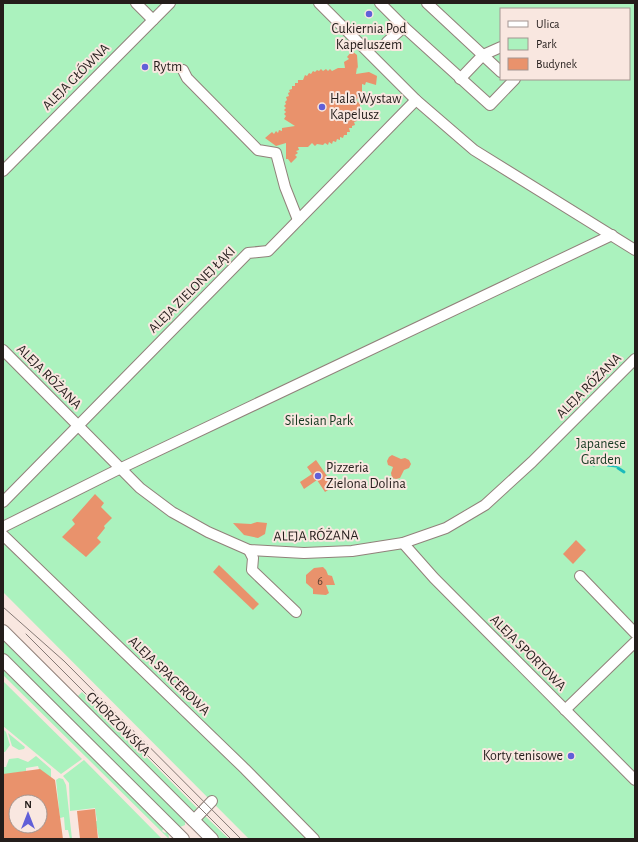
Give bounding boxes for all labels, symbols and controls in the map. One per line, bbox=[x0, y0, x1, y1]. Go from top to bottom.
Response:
legend bbox=[500, 8, 630, 80]
marker: Cukiernia Pod Kapeluszem bbox=[364, 9, 374, 19]
text: Ulica bbox=[536, 18, 560, 30]
place label: Cukiernia Pod Kapeluszem bbox=[331, 22, 407, 52]
text: Park bbox=[536, 38, 557, 50]
street label: ALEJA GŁÓWNA bbox=[38, 39, 112, 113]
text: Budynek bbox=[536, 58, 578, 71]
place label: Rytm bbox=[153, 60, 182, 74]
marker: Rytm bbox=[140, 62, 150, 72]
place label: Hala Wystaw Kapelusz bbox=[330, 92, 402, 122]
marker: Hala Wystaw Kapelusz bbox=[317, 102, 327, 112]
street label: ALEJA ZIELONEJ ŁĄKI bbox=[146, 244, 238, 336]
street label: ALEJA RÓŻANA bbox=[14, 340, 86, 412]
street label: ALEJA RÓŻANA bbox=[552, 349, 624, 421]
park label: Silesian Park bbox=[285, 414, 354, 428]
park label: Japanese Garden bbox=[576, 437, 626, 467]
place label: Pizzeria Zielona Dolina bbox=[326, 461, 406, 491]
marker: Pizzeria Zielona Dolina bbox=[313, 471, 323, 481]
street label: ALEJA RÓŻANA bbox=[273, 525, 359, 544]
house number: 6 bbox=[317, 575, 323, 587]
street label: ALEJA SPORTOWA bbox=[487, 612, 569, 694]
street label: ALEJA SPACEROWA bbox=[126, 634, 212, 718]
street label: CHORZOWSKA bbox=[83, 689, 153, 759]
place label: Korty tenisowe bbox=[483, 749, 563, 763]
marker: Korty tenisowe bbox=[566, 751, 576, 761]
north arrow bbox=[8, 794, 48, 834]
text: N bbox=[24, 799, 32, 810]

